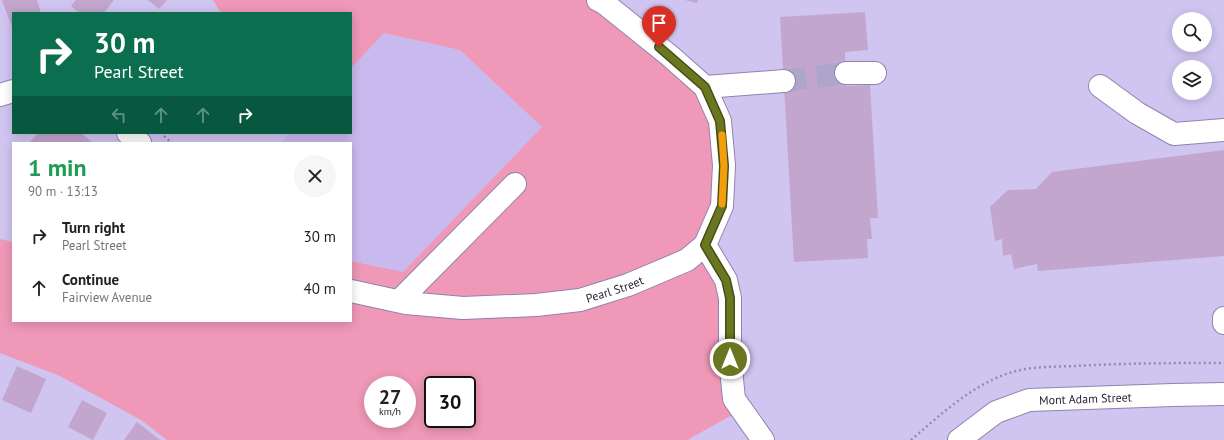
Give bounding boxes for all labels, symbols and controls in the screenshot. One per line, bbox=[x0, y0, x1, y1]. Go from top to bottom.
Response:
pin bbox=[642, 6, 676, 47]
icon: arrive bbox=[648, 12, 670, 34]
map controls bbox=[1172, 12, 1212, 100]
button: search bbox=[1172, 12, 1212, 52]
text: 30 m bbox=[94, 24, 155, 61]
icon: right bbox=[28, 28, 80, 80]
text: Pearl Street bbox=[94, 60, 184, 83]
button: layers bbox=[1172, 60, 1212, 100]
icon: left bbox=[108, 104, 130, 126]
icon: ahead bbox=[150, 104, 172, 126]
icon: ahead bbox=[192, 104, 214, 126]
icon: right bbox=[234, 104, 256, 126]
text: 1 min bbox=[28, 152, 87, 183]
button: close bbox=[294, 155, 336, 197]
text: 90 m · 13:13 bbox=[28, 183, 98, 200]
text: Turn right bbox=[62, 218, 125, 237]
icon: right bbox=[28, 225, 50, 247]
text: 30 m bbox=[303, 227, 336, 246]
text: Pearl Street bbox=[62, 237, 127, 254]
text: Continue bbox=[62, 270, 119, 289]
street label: Pearl Street bbox=[584, 272, 645, 305]
icon: ahead bbox=[28, 277, 50, 299]
text: 40 m bbox=[303, 279, 336, 298]
text: Fairview Avenue bbox=[62, 289, 152, 306]
position arrow bbox=[709, 338, 751, 380]
speed limit sign: 30 bbox=[424, 376, 476, 428]
text: 27 bbox=[379, 384, 401, 410]
street label: Mont Adam Street bbox=[1039, 389, 1132, 407]
text: km/h bbox=[379, 405, 401, 418]

